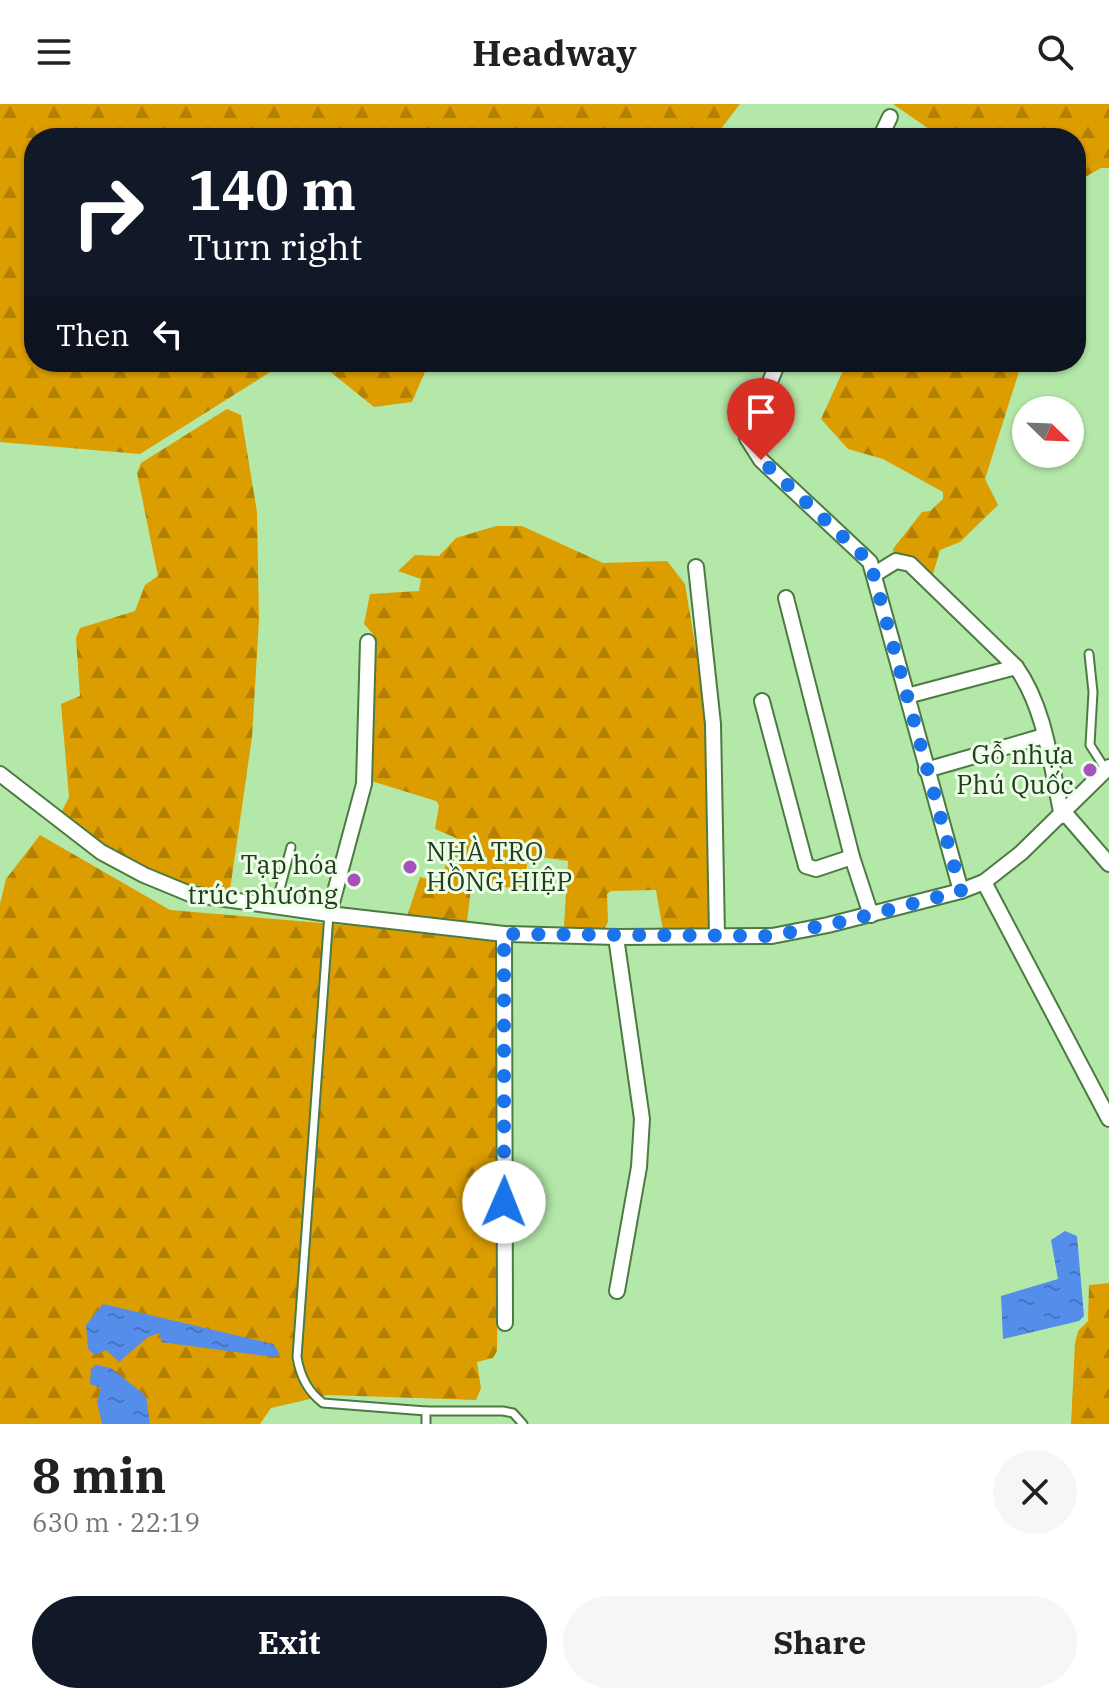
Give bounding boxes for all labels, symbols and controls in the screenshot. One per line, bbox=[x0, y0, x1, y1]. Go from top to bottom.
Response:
text: Headway bbox=[472, 29, 637, 76]
icon: menu bbox=[32, 30, 76, 74]
icon: search bbox=[1033, 30, 1077, 74]
text: 140 m bbox=[188, 153, 356, 225]
icon: right bbox=[56, 160, 160, 264]
text: Turn right bbox=[188, 223, 362, 270]
icon: left bbox=[146, 312, 190, 356]
text: Then bbox=[56, 315, 130, 354]
pin bbox=[727, 378, 795, 460]
icon: arrive bbox=[739, 390, 783, 434]
north arrow bbox=[1012, 396, 1084, 468]
map controls bbox=[1012, 396, 1084, 468]
place label: Gỗ nhựa Phú Quốc bbox=[956, 737, 1074, 801]
marker: Gỗ nhựa Phú Quốc bbox=[1081, 761, 1099, 779]
place label: NHÀ TRỌ HỒNG HIỆP bbox=[426, 834, 572, 898]
place label: Tạp hóa trúc phương bbox=[188, 847, 338, 911]
marker: NHÀ TRỌ HỒNG HIỆP bbox=[401, 858, 419, 876]
marker: Tạp hóa trúc phương bbox=[345, 871, 363, 889]
position arrow bbox=[462, 1160, 546, 1244]
text: 8 min bbox=[32, 1444, 166, 1506]
button: close bbox=[993, 1450, 1077, 1534]
text: 630 m · 22:19 bbox=[32, 1505, 200, 1539]
button: Exit bbox=[32, 1596, 547, 1688]
button: Share bbox=[563, 1596, 1077, 1688]

